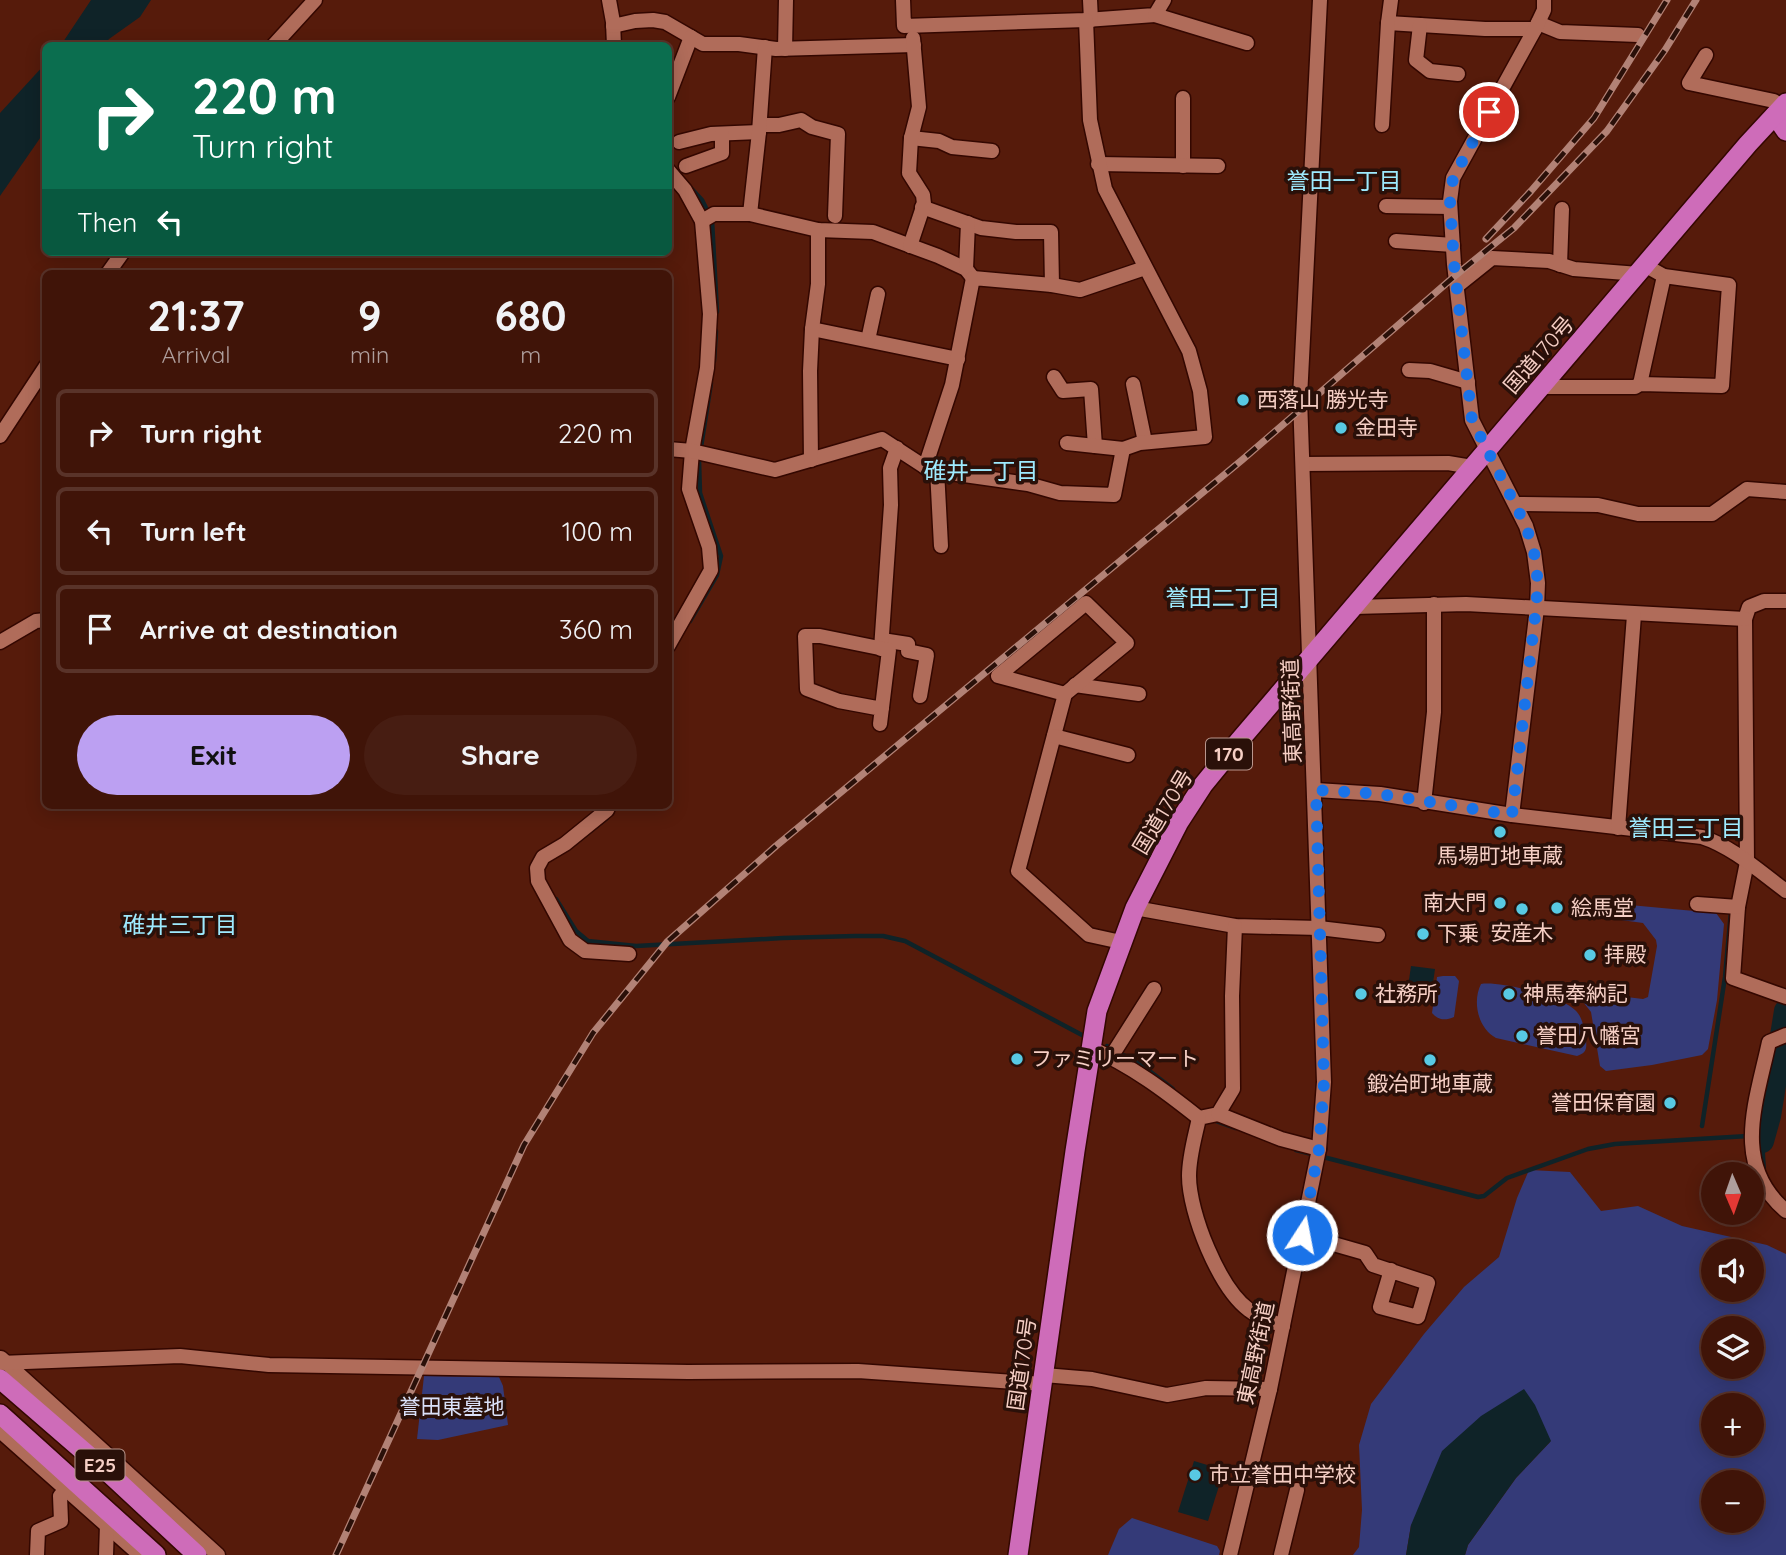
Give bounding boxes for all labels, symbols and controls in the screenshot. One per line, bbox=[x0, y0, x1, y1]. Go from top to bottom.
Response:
text: 220 m bbox=[192, 65, 337, 126]
icon: right bbox=[77, 70, 168, 161]
pin bbox=[1459, 82, 1519, 142]
icon: arrive bbox=[1470, 93, 1508, 131]
text: Turn right bbox=[192, 126, 333, 166]
district label: 誉田一丁目 bbox=[1287, 166, 1402, 195]
icon: left bbox=[151, 203, 189, 241]
text: Then bbox=[77, 206, 137, 239]
text: 21:37 bbox=[147, 289, 245, 342]
text: 9 bbox=[358, 289, 382, 342]
text: 680 bbox=[495, 289, 567, 342]
street label: 国道170号 bbox=[1498, 310, 1579, 398]
text: Arrival bbox=[162, 340, 230, 369]
text: min bbox=[350, 340, 389, 369]
text: m bbox=[520, 340, 541, 369]
place label: 西落山 勝光寺 bbox=[1257, 386, 1389, 412]
marker: 西落山 勝光寺 bbox=[1235, 392, 1251, 408]
icon: right bbox=[81, 414, 119, 452]
place label: 金田寺 bbox=[1355, 414, 1418, 440]
text: Turn right bbox=[140, 417, 262, 450]
text: 220 m bbox=[558, 417, 633, 450]
marker: 金田寺 bbox=[1333, 420, 1349, 436]
district label: 碓井一丁目 bbox=[924, 456, 1039, 485]
icon: left bbox=[81, 512, 119, 550]
text: Turn left bbox=[140, 515, 247, 548]
text: 100 m bbox=[562, 515, 633, 548]
district label: 誉田二丁目 bbox=[1166, 583, 1281, 612]
icon: arrive bbox=[81, 610, 119, 648]
text: Arrive at destination bbox=[140, 613, 398, 646]
text: 360 m bbox=[559, 613, 633, 646]
street label: 東高野街道 bbox=[1276, 658, 1306, 764]
button: Exit bbox=[77, 715, 350, 795]
button: Share bbox=[364, 715, 637, 795]
road number: 170 bbox=[1206, 738, 1252, 769]
street label: 国道170号 bbox=[1127, 764, 1198, 858]
district label: 誉田三丁目 bbox=[1629, 813, 1744, 842]
marker: 馬場町地車蔵 bbox=[1492, 824, 1508, 840]
place label: 馬場町地車蔵 bbox=[1437, 842, 1563, 868]
place label: 南大門 bbox=[1423, 889, 1486, 915]
place label: 絵馬堂 bbox=[1571, 894, 1634, 920]
marker: 南大門 bbox=[1492, 895, 1508, 911]
marker: 絵馬堂 bbox=[1549, 900, 1565, 916]
marker: 安産木 bbox=[1514, 901, 1530, 917]
district label: 碓井三丁目 bbox=[123, 910, 238, 939]
place label: 安産木 bbox=[1491, 919, 1554, 945]
place label: 下乗 bbox=[1437, 920, 1479, 946]
marker: 下乗 bbox=[1415, 926, 1431, 942]
place label: 拝殿 bbox=[1604, 941, 1646, 967]
marker: 拝殿 bbox=[1582, 947, 1598, 963]
place label: 社務所 bbox=[1375, 980, 1438, 1006]
place label: 神馬奉納記 bbox=[1523, 980, 1628, 1006]
marker: 社務所 bbox=[1353, 986, 1369, 1002]
marker: 神馬奉納記 bbox=[1501, 986, 1517, 1002]
place label: 誉田八幡宮 bbox=[1536, 1022, 1641, 1048]
marker: 誉田八幡宮 bbox=[1514, 1028, 1530, 1044]
place label: ファミリーマート bbox=[1031, 1045, 1199, 1071]
marker: ファミリーマート bbox=[1009, 1051, 1025, 1067]
marker: 鍛冶町地車蔵 bbox=[1422, 1052, 1438, 1068]
place label: 鍛冶町地車蔵 bbox=[1367, 1070, 1493, 1096]
place label: 誉田保育園 bbox=[1551, 1089, 1656, 1115]
marker: 誉田保育園 bbox=[1662, 1095, 1678, 1111]
north arrow bbox=[1701, 1162, 1764, 1225]
map controls bbox=[1701, 1162, 1764, 1533]
position arrow bbox=[1265, 1198, 1339, 1272]
button: sound bbox=[1701, 1239, 1764, 1302]
street label: 東高野街道 bbox=[1231, 1299, 1279, 1407]
street label: 国道170号 bbox=[1002, 1315, 1040, 1412]
button: layers bbox=[1701, 1316, 1764, 1379]
park label: 誉田東墓地 bbox=[400, 1393, 505, 1419]
button: + bbox=[1701, 1393, 1764, 1456]
road number: E25 bbox=[76, 1450, 124, 1480]
place label: 市立誉田中学校 bbox=[1209, 1461, 1356, 1487]
marker: 市立誉田中学校 bbox=[1187, 1467, 1203, 1483]
button: − bbox=[1701, 1470, 1764, 1533]

